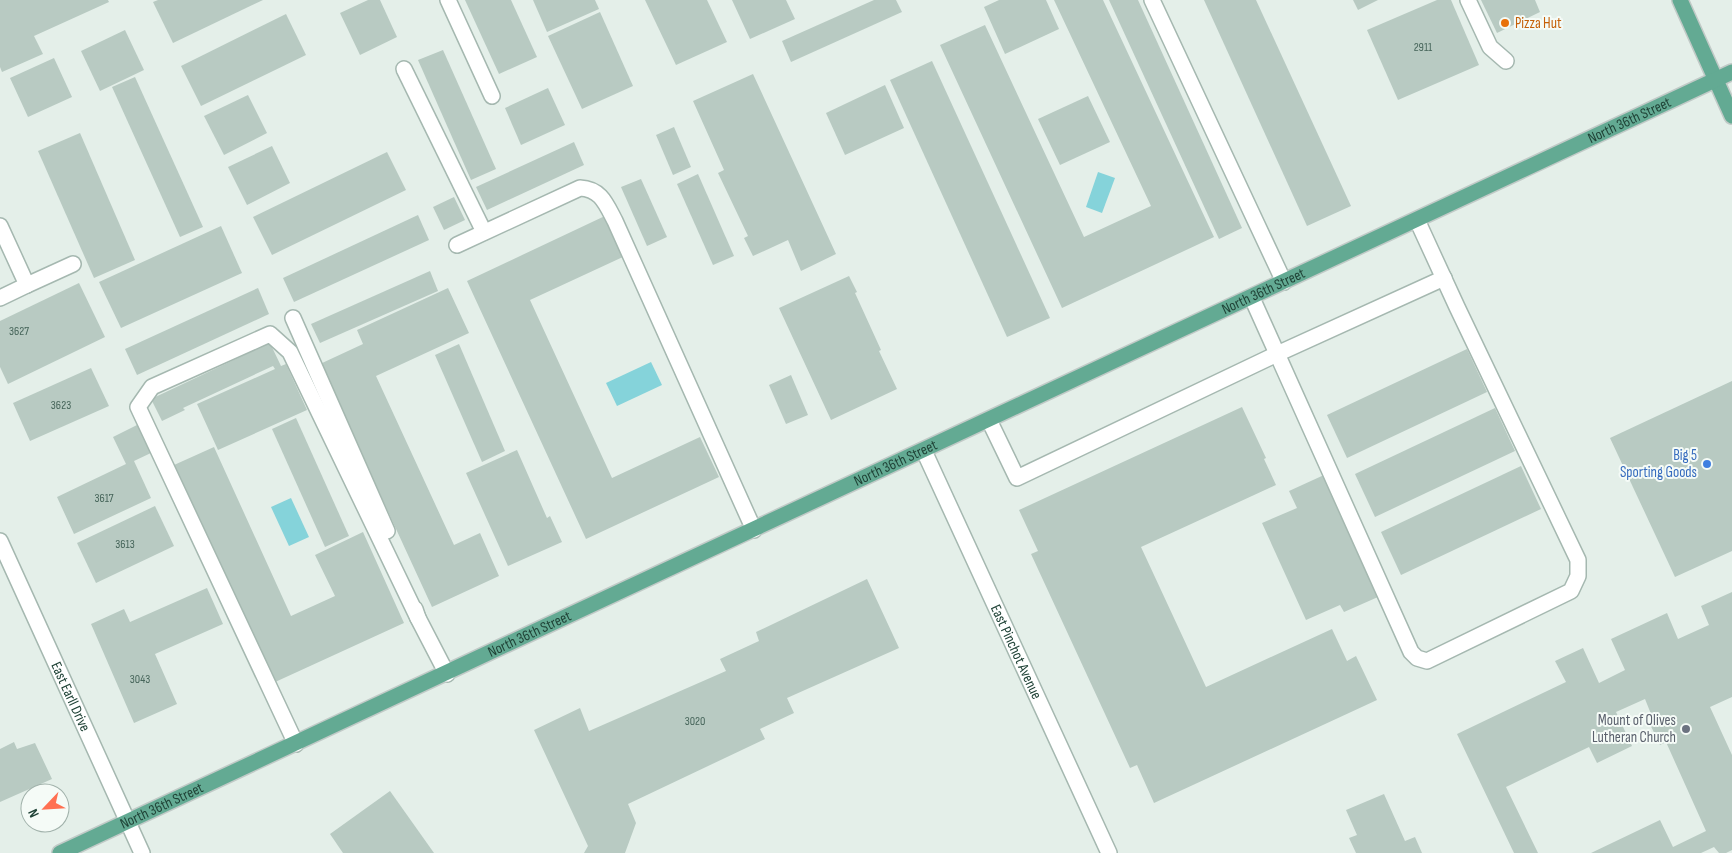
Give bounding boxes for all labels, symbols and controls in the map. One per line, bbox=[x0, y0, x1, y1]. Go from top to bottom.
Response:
place label: Pizza Hut bbox=[1515, 14, 1562, 33]
marker: Pizza Hut bbox=[1499, 17, 1511, 29]
house number: 2911 bbox=[1414, 40, 1433, 55]
street label: North 36th Street bbox=[1585, 92, 1674, 148]
street label: North 36th Street bbox=[1219, 263, 1308, 319]
house number: 3627 bbox=[9, 324, 29, 339]
house number: 3623 bbox=[51, 398, 71, 413]
street label: North 36th Street bbox=[851, 435, 940, 490]
place label: Big 5 Sporting Goods bbox=[1620, 446, 1697, 482]
marker: Big 5 Sporting Goods bbox=[1701, 458, 1713, 470]
house number: 3617 bbox=[94, 491, 114, 506]
house number: 3613 bbox=[115, 537, 135, 552]
street label: East Pinchot Avenue bbox=[986, 601, 1046, 702]
street label: North 36th Street bbox=[485, 606, 574, 661]
street label: East Earll Drive bbox=[47, 659, 95, 734]
house number: 3043 bbox=[130, 672, 150, 687]
place label: Mount of Olives Lutheran Church bbox=[1592, 711, 1676, 747]
house number: 3020 bbox=[685, 714, 705, 729]
marker: Mount of Olives Lutheran Church bbox=[1680, 723, 1692, 735]
street label: North 36th Street bbox=[117, 778, 207, 833]
north arrow bbox=[20, 783, 70, 833]
text: N bbox=[24, 806, 43, 820]

